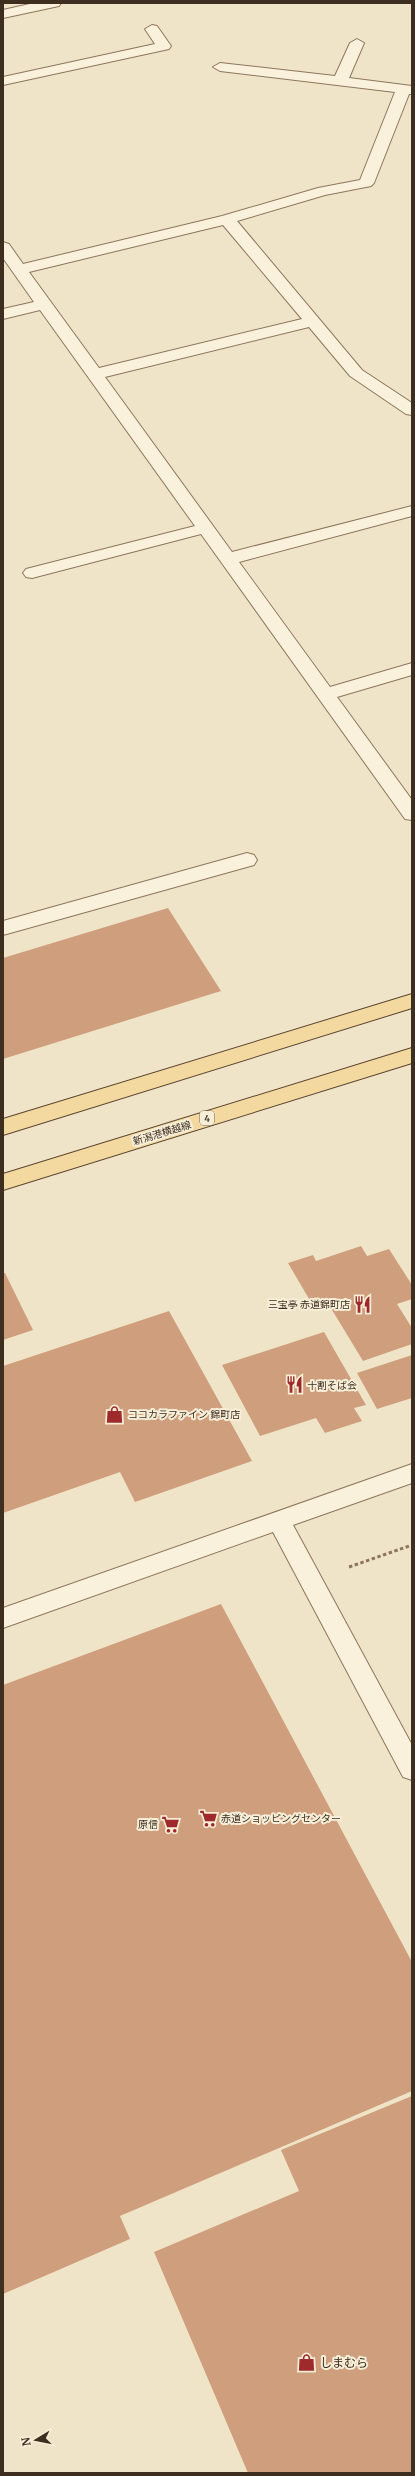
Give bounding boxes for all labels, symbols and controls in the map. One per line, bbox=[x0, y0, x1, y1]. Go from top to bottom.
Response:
road number: 4 bbox=[200, 1111, 214, 1125]
street label: 新潟港横越線 bbox=[131, 1118, 193, 1148]
restaurant icon: 三宝亭 赤道錦町店 bbox=[353, 1294, 373, 1314]
place label: 三宝亭 赤道錦町店 bbox=[268, 1298, 350, 1311]
restaurant icon: 十割そば会 bbox=[284, 1375, 304, 1395]
place label: 十割そば会 bbox=[307, 1379, 357, 1392]
shop icon: ココカラファイン 錦町店 bbox=[105, 1404, 125, 1424]
place label: ココカラファイン 錦町店 bbox=[128, 1408, 240, 1421]
supermarket icon: 赤道ショッピングセンター bbox=[198, 1808, 218, 1828]
place label: 赤道ショッピングセンター bbox=[221, 1812, 341, 1825]
supermarket icon: 原信 bbox=[161, 1814, 181, 1834]
place label: 原信 bbox=[138, 1818, 158, 1831]
shop icon: しまむら bbox=[297, 2352, 317, 2372]
place label: しまむら bbox=[320, 2355, 368, 2370]
north arrow bbox=[16, 2420, 56, 2460]
text: N bbox=[18, 2436, 34, 2447]

